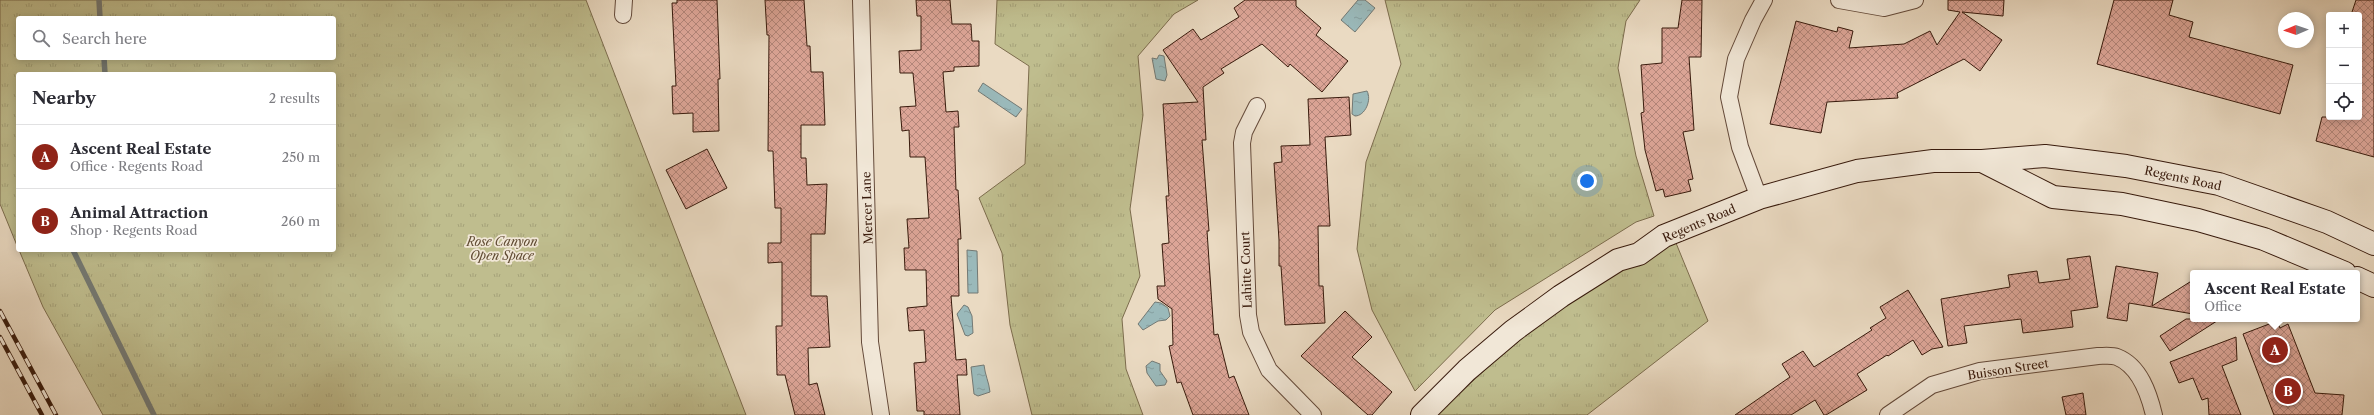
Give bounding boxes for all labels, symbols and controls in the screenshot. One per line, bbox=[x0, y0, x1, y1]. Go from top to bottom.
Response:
north arrow bbox=[2278, 12, 2314, 48]
map controls bbox=[2326, 12, 2362, 120]
button: + bbox=[2326, 12, 2362, 48]
search box bbox=[16, 16, 336, 60]
icon: search bbox=[30, 27, 52, 49]
text: Search here bbox=[62, 29, 147, 48]
button: − bbox=[2326, 48, 2362, 84]
button: locate bbox=[2326, 84, 2362, 120]
text: Nearby bbox=[32, 88, 96, 108]
text: 2 results bbox=[269, 90, 320, 106]
text: Ascent Real Estate bbox=[70, 139, 211, 158]
text: A bbox=[40, 149, 50, 165]
text: 250 m bbox=[282, 149, 320, 165]
text: Office · Regents Road bbox=[70, 158, 203, 174]
street label: Regents Road bbox=[2143, 163, 2224, 194]
street label: Mercer Lane bbox=[858, 171, 876, 245]
your location bbox=[1577, 171, 1597, 191]
street label: Regents Road bbox=[1660, 201, 1739, 245]
text: Animal Attraction bbox=[70, 203, 208, 222]
text: B bbox=[40, 213, 50, 229]
text: 260 m bbox=[281, 213, 320, 229]
text: Shop · Regents Road bbox=[70, 222, 197, 238]
street label: Lahitte Court bbox=[1237, 230, 1255, 309]
park label: Rose Canyon Open Space bbox=[466, 234, 537, 263]
popup bbox=[2190, 270, 2360, 322]
text: Ascent Real Estate bbox=[2204, 279, 2346, 298]
text: Office bbox=[2204, 298, 2242, 314]
pin: A bbox=[2262, 335, 2288, 365]
street label: Buisson Street bbox=[1966, 355, 2050, 383]
pin: B bbox=[2275, 376, 2301, 406]

